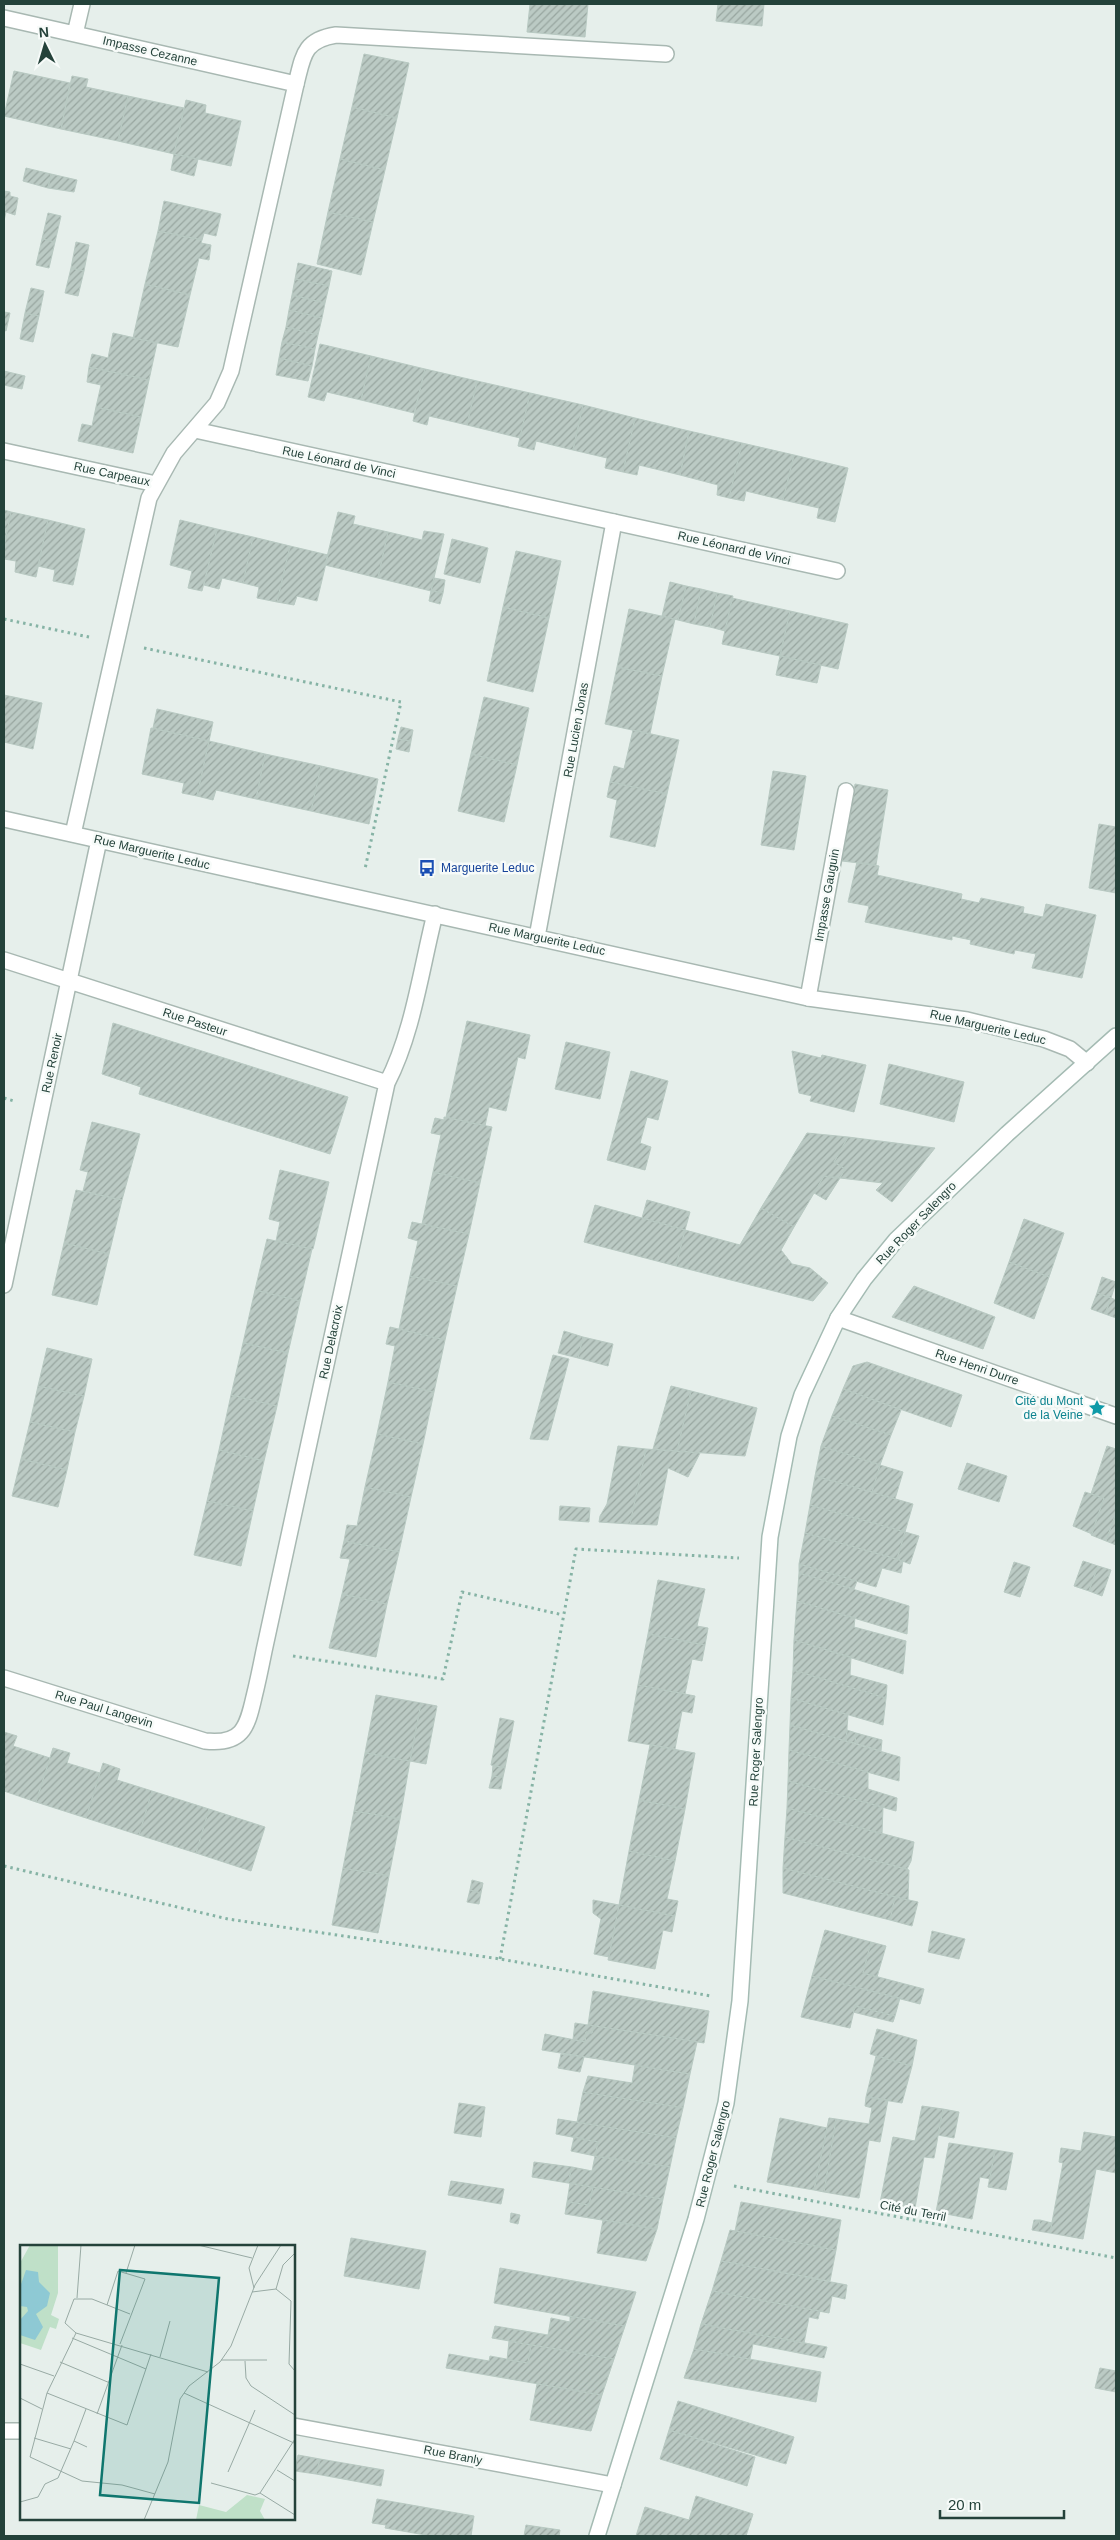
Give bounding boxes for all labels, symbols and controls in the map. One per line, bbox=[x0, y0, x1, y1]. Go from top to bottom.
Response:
north arrow bbox=[20, 20, 70, 70]
text: N bbox=[38, 24, 50, 40]
street label: Impasse Cezanne bbox=[101, 33, 199, 69]
street label: Rue Léonard de Vinci bbox=[281, 443, 397, 481]
street label: Rue Carpeaux bbox=[73, 459, 151, 489]
street label: Rue Léonard de Vinci bbox=[676, 528, 792, 568]
street label: Rue Lucien Jonas bbox=[561, 681, 591, 779]
street label: Rue Marguerite Leduc bbox=[93, 832, 211, 872]
street label: Impasse Gauguin bbox=[812, 847, 842, 943]
bus stop icon: Marguerite Leduc bbox=[417, 858, 437, 878]
place label: Marguerite Leduc bbox=[441, 861, 534, 875]
street label: Rue Marguerite Leduc bbox=[487, 920, 607, 958]
street label: Rue Pasteur bbox=[161, 1005, 229, 1039]
street label: Rue Marguerite Leduc bbox=[929, 1007, 1047, 1047]
street label: Rue Renoir bbox=[39, 1032, 65, 1094]
street label: Rue Roger Salengro bbox=[873, 1179, 959, 1267]
street label: Rue Delacroix bbox=[316, 1304, 346, 1380]
street label: Rue Henri Durre bbox=[933, 1346, 1021, 1388]
place label: Cité du Mont de la Veine bbox=[1015, 1394, 1084, 1422]
place icon: Cité du Mont de la Veine bbox=[1087, 1398, 1107, 1418]
street label: Rue Paul Langevin bbox=[53, 1687, 155, 1731]
street label: Rue Roger Salengro bbox=[746, 1697, 766, 1807]
street label: Rue Roger Salengro bbox=[693, 2099, 733, 2209]
street label: Cité du Terril bbox=[879, 2198, 947, 2224]
inset map bbox=[20, 2245, 295, 2520]
street label: Rue Branly bbox=[423, 2442, 483, 2468]
scale bar bbox=[940, 2488, 1064, 2520]
text: 20 m bbox=[948, 2496, 981, 2513]

